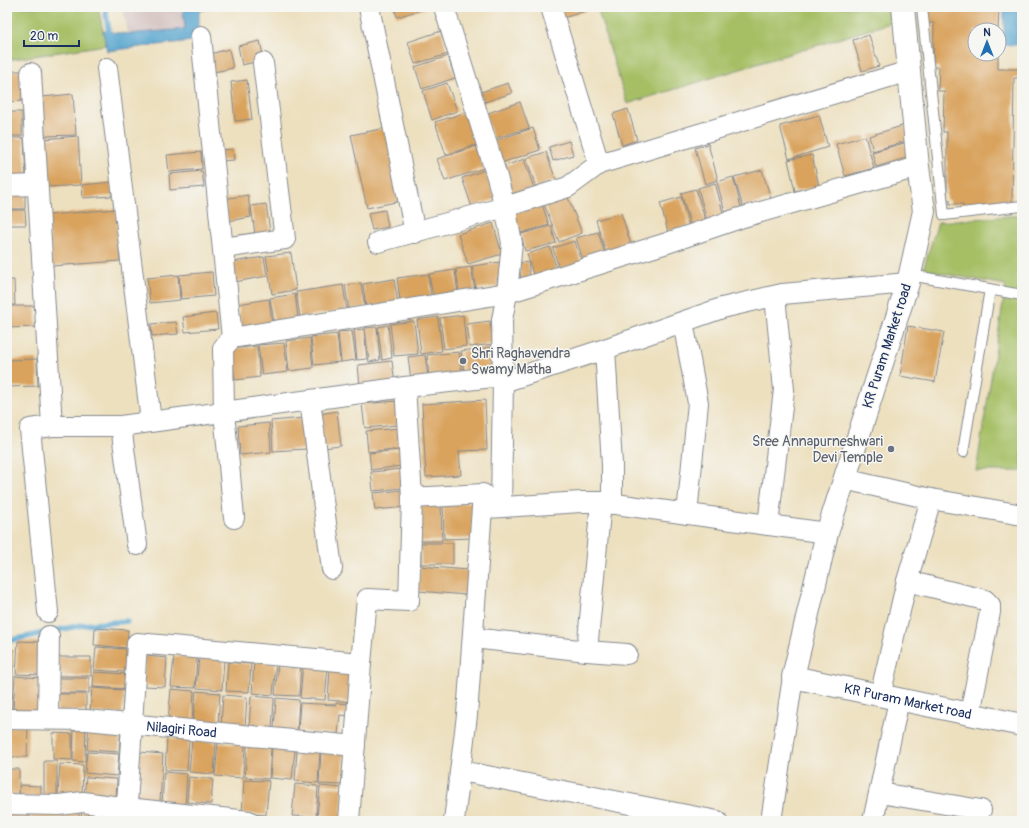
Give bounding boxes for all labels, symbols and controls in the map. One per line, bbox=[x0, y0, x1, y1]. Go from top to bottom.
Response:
scale bar bbox=[24, 22, 79, 48]
north arrow bbox=[967, 22, 1007, 62]
text: N bbox=[983, 26, 991, 39]
text: 20 m bbox=[30, 29, 59, 44]
street label: KR Puram Market road bbox=[859, 281, 915, 410]
place label: Shri Raghavendra Swamy Matha bbox=[471, 345, 570, 378]
marker: Shri Raghavendra Swamy Matha bbox=[458, 356, 468, 366]
place label: Sree Annapurneshwari Devi Temple bbox=[752, 433, 883, 466]
marker: Sree Annapurneshwari Devi Temple bbox=[886, 444, 896, 454]
street label: KR Puram Market road bbox=[842, 679, 973, 723]
street label: Nilagiri Road bbox=[145, 717, 218, 741]

